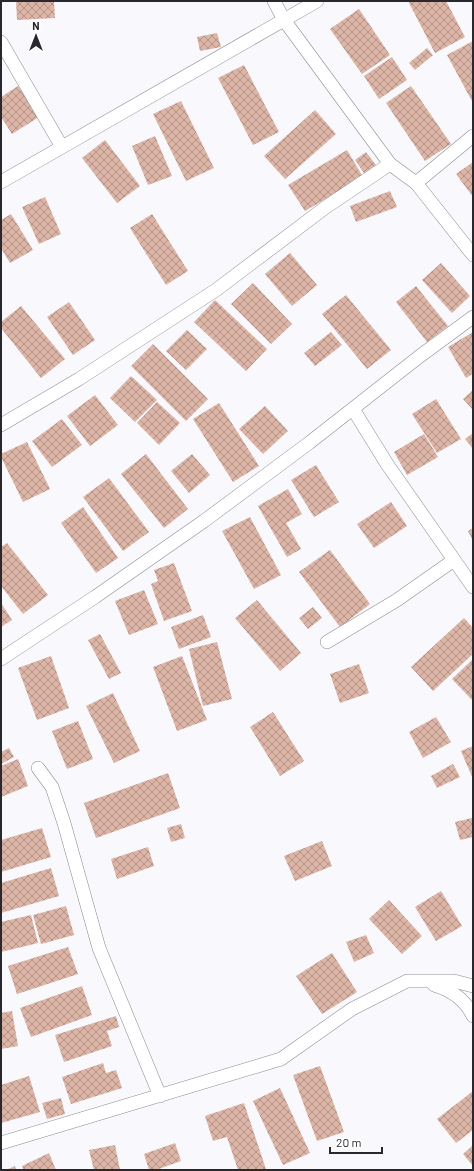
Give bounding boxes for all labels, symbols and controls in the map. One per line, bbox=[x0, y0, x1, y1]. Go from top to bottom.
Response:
north arrow bbox=[16, 16, 56, 56]
text: N bbox=[32, 19, 40, 32]
scale bar bbox=[330, 1129, 382, 1155]
text: 20 m bbox=[336, 1135, 362, 1149]

